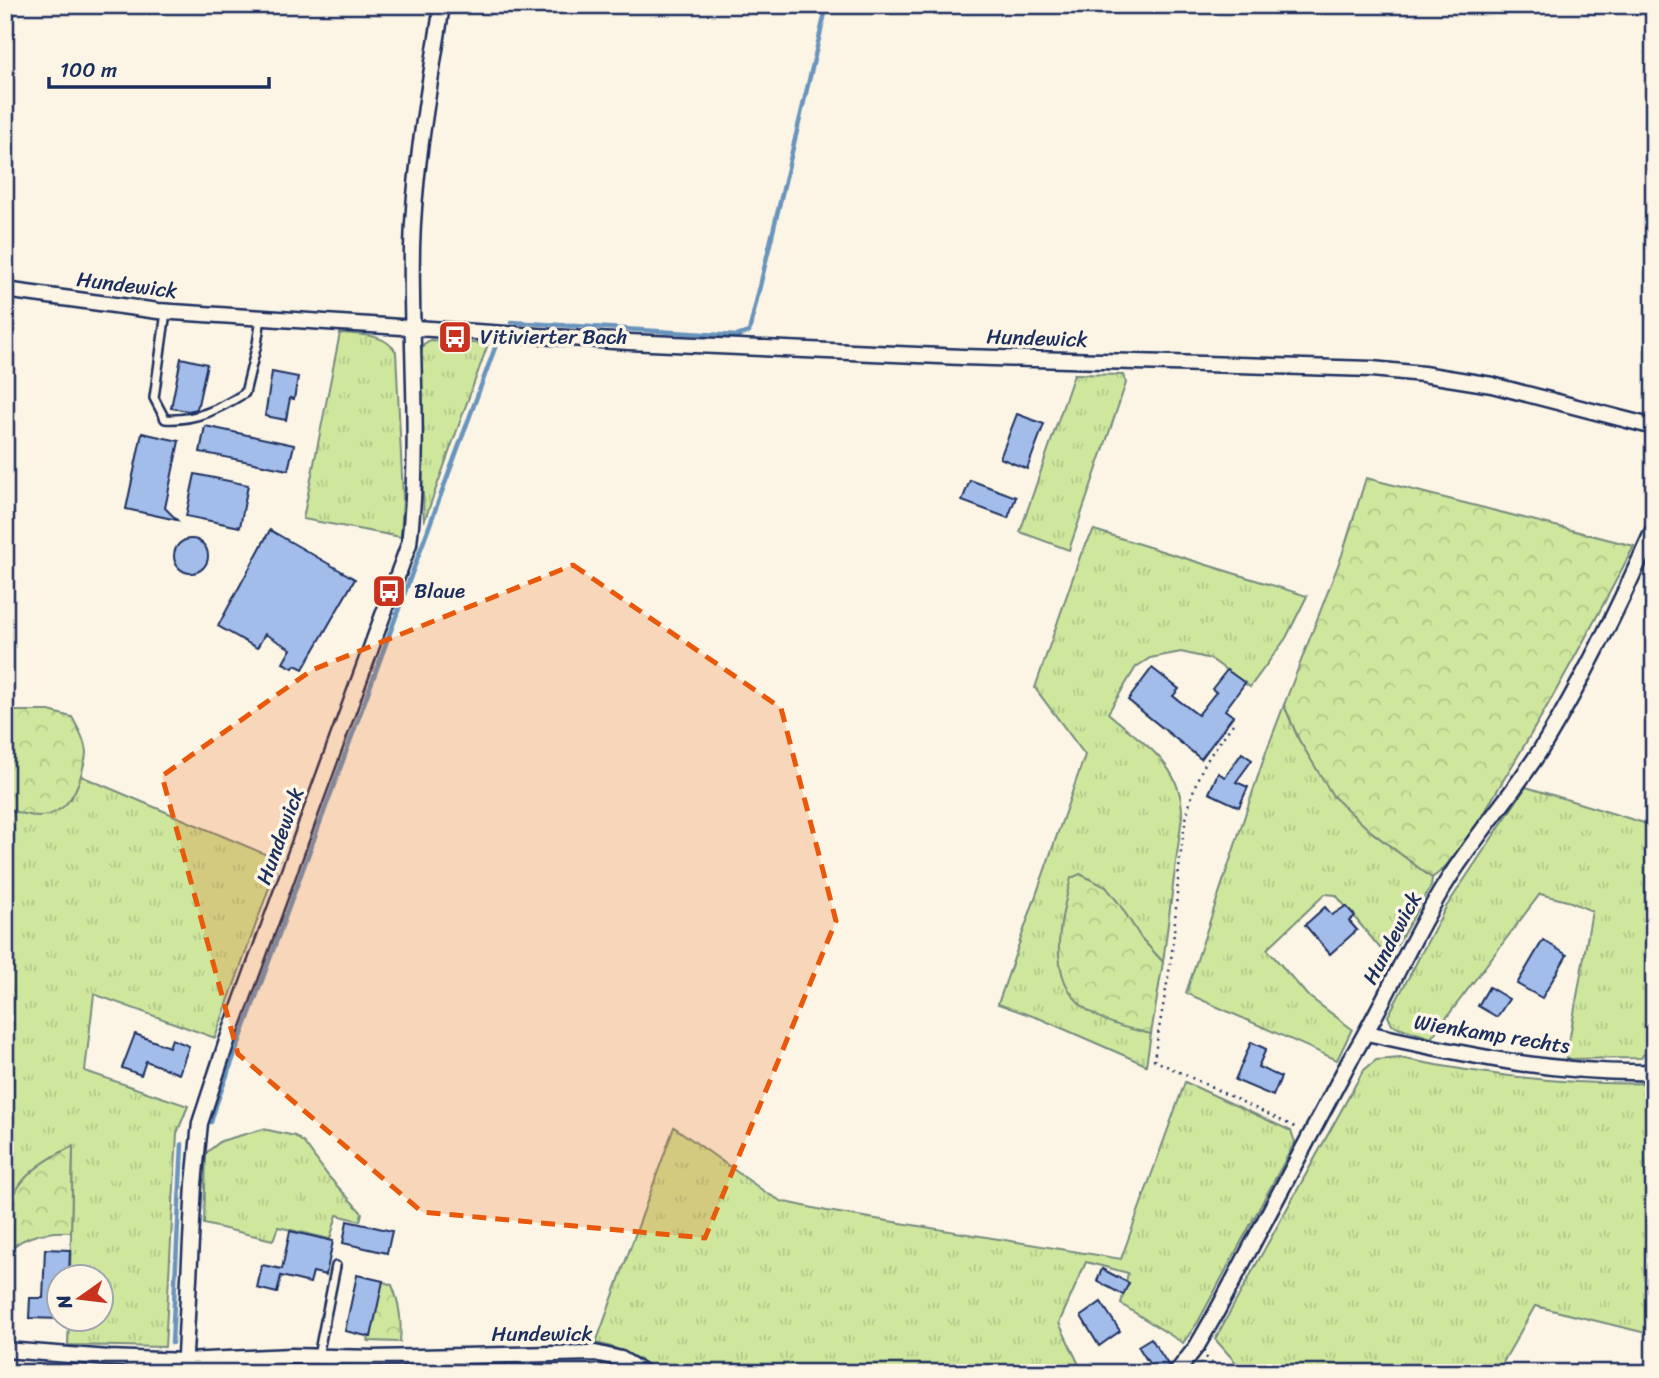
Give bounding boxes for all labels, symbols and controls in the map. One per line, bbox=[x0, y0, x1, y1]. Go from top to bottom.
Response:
scale bar bbox=[49, 46, 270, 90]
text: 100 m bbox=[60, 51, 117, 89]
street label: Hundewick bbox=[74, 260, 180, 310]
street label: Hundewick bbox=[986, 317, 1088, 359]
bus stop icon: Vitivierter Bach bbox=[436, 318, 474, 356]
place label: Vitivierter Bach bbox=[480, 318, 628, 356]
bus stop icon: Blaue bbox=[370, 572, 408, 610]
place label: Blaue bbox=[414, 572, 465, 610]
street label: Hundewick bbox=[245, 782, 315, 890]
street label: Hundewick bbox=[1351, 884, 1433, 992]
street label: Wienkamp rechts bbox=[1411, 1003, 1573, 1065]
north arrow bbox=[46, 1262, 116, 1332]
text: N bbox=[46, 1291, 82, 1313]
street label: Hundewick bbox=[491, 1315, 593, 1353]

